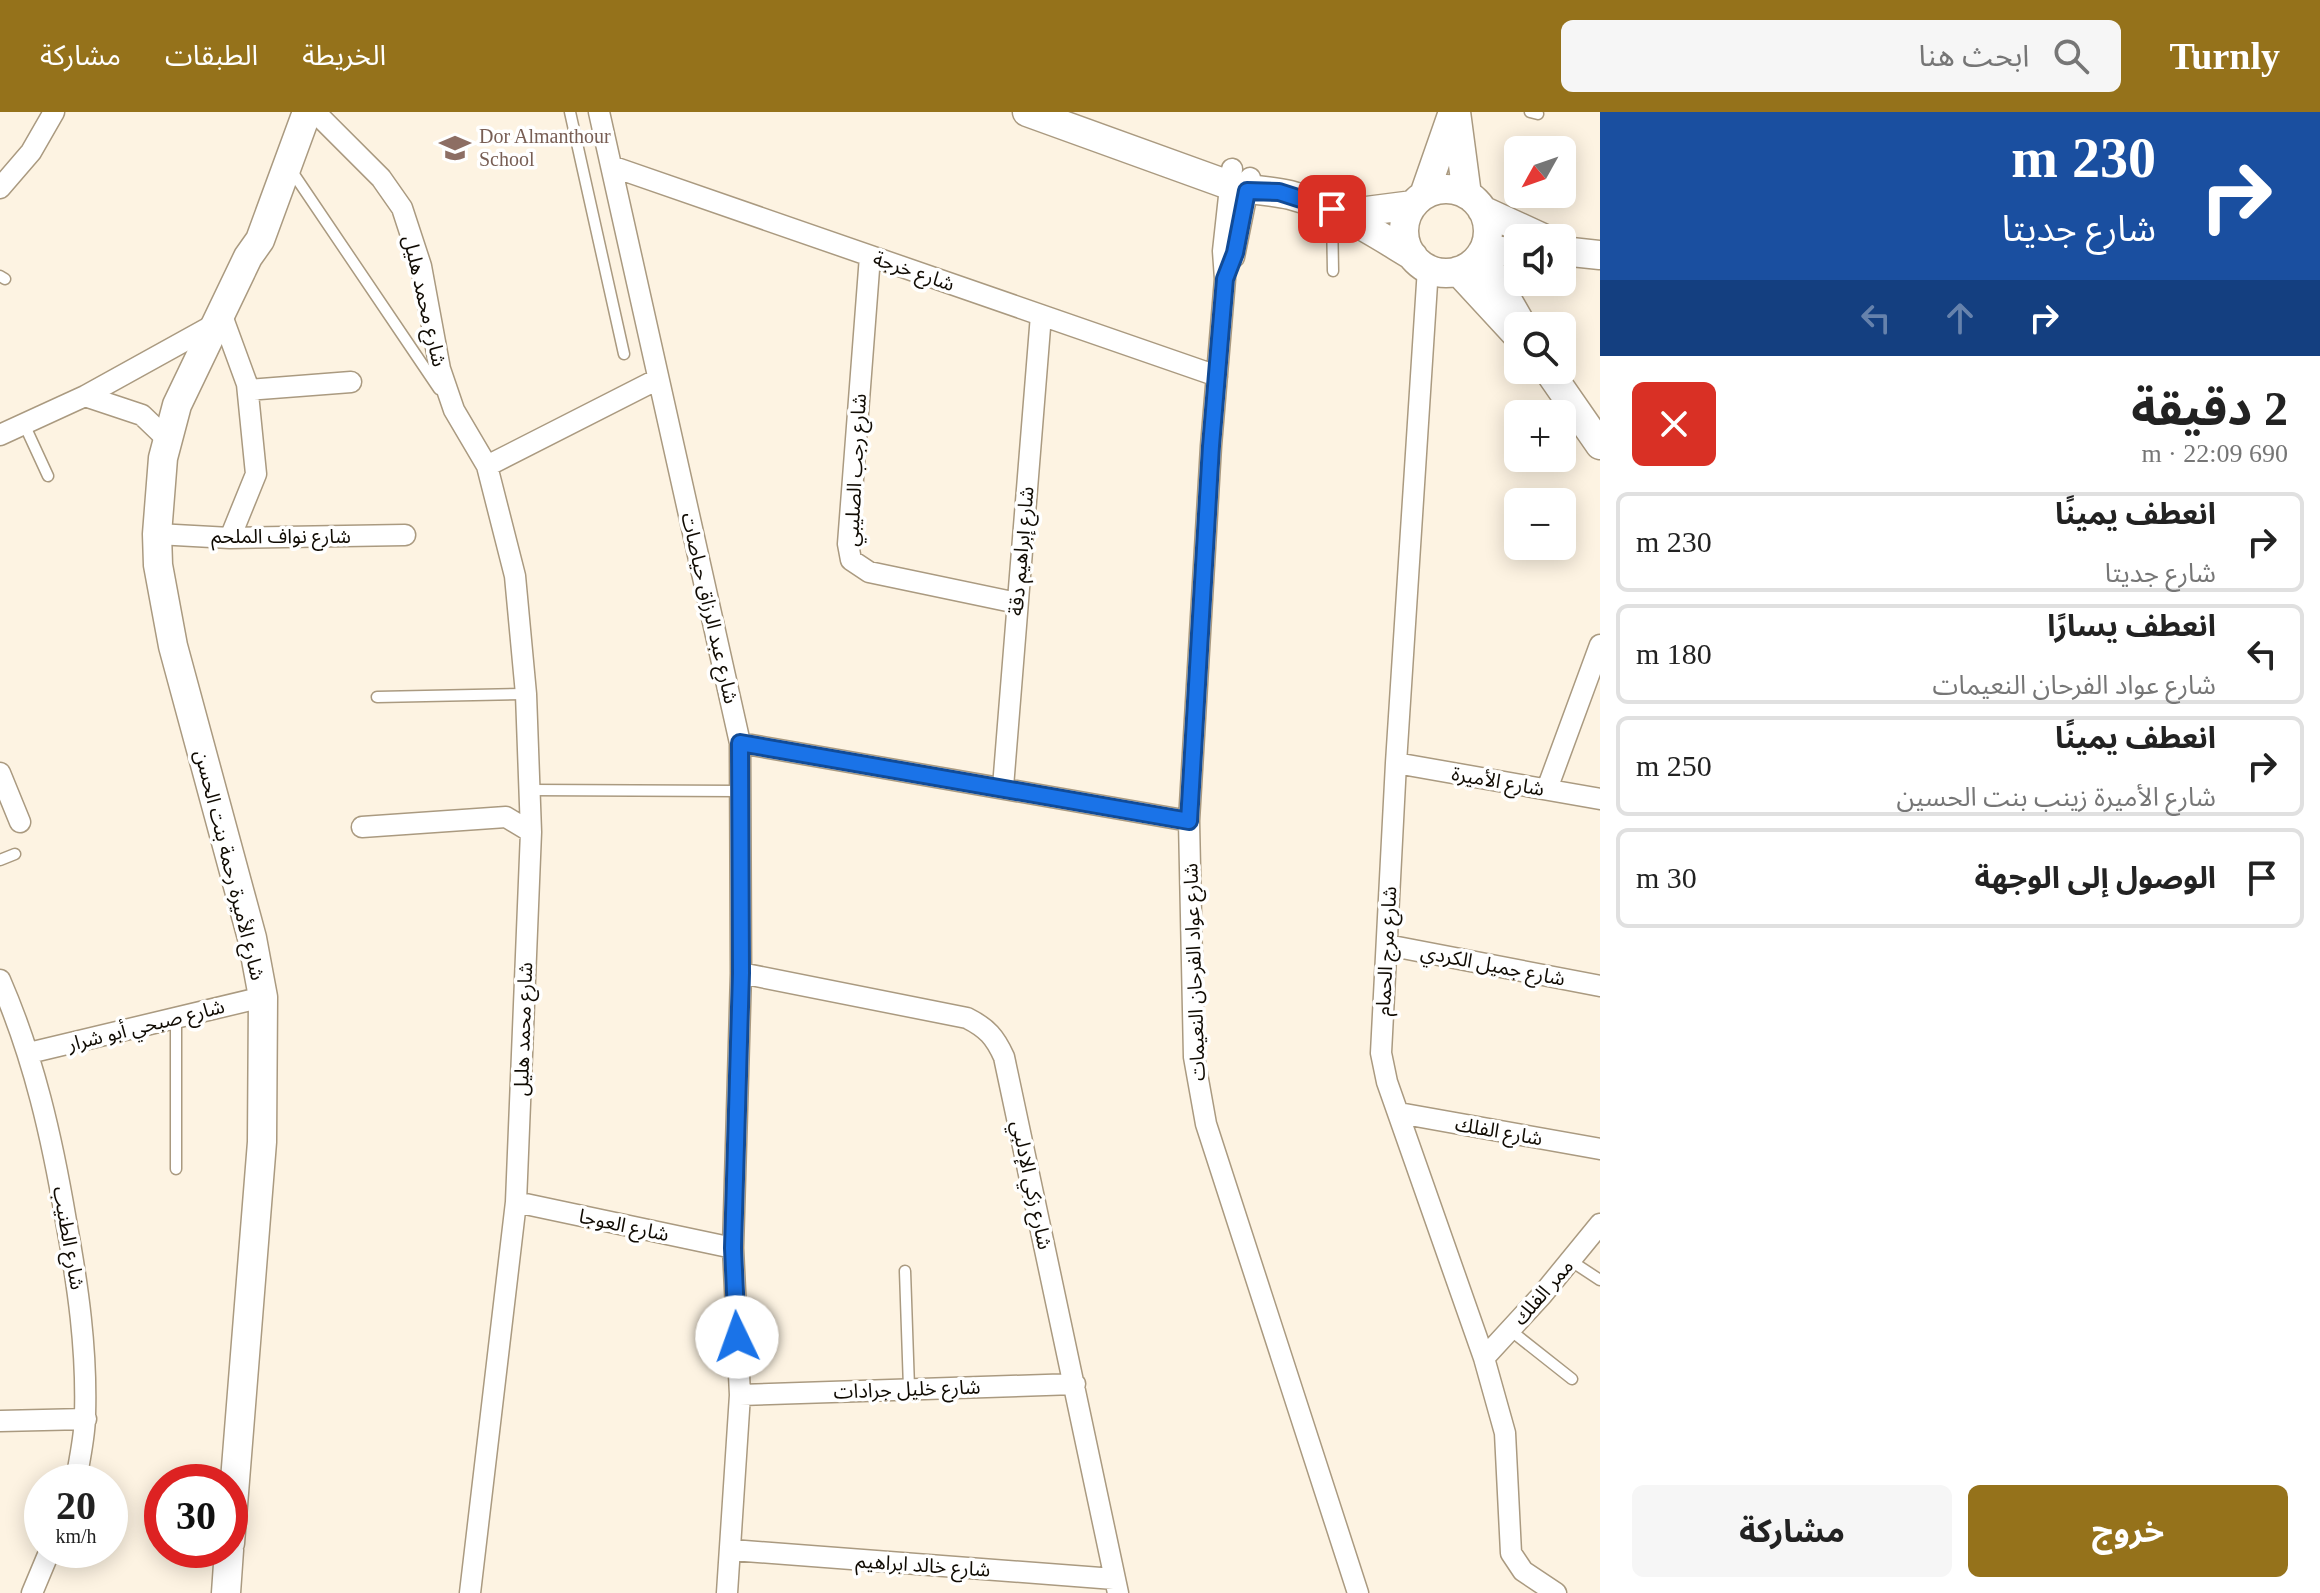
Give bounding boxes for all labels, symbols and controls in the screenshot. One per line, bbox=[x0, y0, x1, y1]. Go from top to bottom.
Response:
search box bbox=[1561, 20, 2121, 92]
icon: search bbox=[2049, 34, 2093, 78]
text: Turnly bbox=[2169, 35, 2280, 77]
text: ابحث هنا bbox=[1919, 39, 2029, 72]
text: مشاركة bbox=[40, 40, 121, 71]
text: الطبقات bbox=[165, 40, 258, 71]
text: الخريطة bbox=[302, 40, 386, 71]
place label: Dor Almanthour School bbox=[479, 125, 611, 170]
text: 230 m bbox=[2011, 127, 2156, 189]
school or university icon: Dor Almanthour School bbox=[438, 131, 472, 165]
north arrow bbox=[1504, 136, 1576, 208]
map controls bbox=[1504, 136, 1576, 560]
icon: right bbox=[2184, 144, 2288, 248]
pin bbox=[1298, 175, 1366, 243]
icon: arrive bbox=[1310, 187, 1354, 231]
text: شارع جديتا bbox=[2002, 209, 2156, 249]
button: sound bbox=[1504, 224, 1576, 296]
street label: شارع محمد هليل bbox=[395, 233, 451, 370]
street label: شارع خرجة bbox=[869, 247, 957, 299]
icon: left bbox=[1854, 296, 1898, 340]
icon: ahead bbox=[1938, 296, 1982, 340]
icon: right bbox=[2022, 296, 2066, 340]
button: search bbox=[1504, 312, 1576, 384]
button: close bbox=[1632, 382, 1716, 466]
text: 2 دقيقة bbox=[2131, 382, 2288, 435]
street label: شارع رجب الصليبي bbox=[840, 393, 875, 547]
button: + bbox=[1504, 400, 1576, 472]
text: 690 m · 22:09 bbox=[2141, 439, 2288, 468]
street label: شارع إبراهيم دقة bbox=[1004, 485, 1042, 617]
button: − bbox=[1504, 488, 1576, 560]
text: انعطف يمينًا bbox=[2055, 497, 2216, 530]
street label: شارع عبد الرزاق حياصات bbox=[673, 510, 743, 707]
icon: right bbox=[2240, 520, 2284, 564]
street label: شارع نواف الملحم bbox=[211, 525, 351, 551]
text: 230 m bbox=[1636, 525, 1712, 558]
text: شارع جديتا bbox=[2105, 559, 2216, 588]
text: انعطف يسارًا bbox=[2047, 609, 2216, 642]
icon: left bbox=[2240, 632, 2284, 676]
text: 180 m bbox=[1636, 637, 1712, 670]
text: شارع عواد الفرحان النعيمات bbox=[1933, 671, 2216, 700]
text: انعطف يمينًا bbox=[2055, 721, 2216, 754]
icon: right bbox=[2240, 744, 2284, 788]
street label: شارع الأميرة رحمة بنت الحسن bbox=[187, 748, 269, 983]
text: 250 m bbox=[1636, 749, 1712, 782]
street label: شارع الأميرة bbox=[1449, 762, 1546, 804]
text: شارع الأميرة زينب بنت الحسين bbox=[1896, 783, 2216, 812]
icon: arrive bbox=[2240, 856, 2284, 900]
text: 30 m bbox=[1636, 861, 1697, 894]
text: الوصول إلى الوجهة bbox=[1974, 861, 2216, 894]
street label: شارع عواد الفرحان النعيمات bbox=[1179, 863, 1213, 1081]
street label: شارع مرج الحمام bbox=[1372, 886, 1404, 1017]
street label: شارع جميل الكردي bbox=[1418, 940, 1567, 994]
street label: شارع محمد هليل bbox=[510, 962, 540, 1096]
street label: شارع صبحي أبو شرار bbox=[64, 994, 228, 1060]
street label: شارع الفلك bbox=[1453, 1113, 1544, 1153]
street label: شارع زكي الإدلبي bbox=[1003, 1119, 1056, 1252]
street label: شارع الطنيب bbox=[45, 1185, 89, 1292]
street label: شارع العوجا bbox=[576, 1205, 671, 1249]
street label: ممر الفلك bbox=[1509, 1255, 1578, 1330]
position arrow bbox=[695, 1295, 779, 1379]
street label: شارع خليل جرادات bbox=[833, 1375, 981, 1407]
speed limit sign: 30 bbox=[144, 1464, 248, 1568]
text: 20 bbox=[56, 1483, 96, 1528]
button: مشاركة bbox=[1632, 1485, 1952, 1577]
button: خروج bbox=[1968, 1485, 2288, 1577]
text: km/h bbox=[55, 1525, 97, 1547]
street label: شارع خالد ابراهيم bbox=[855, 1549, 991, 1585]

